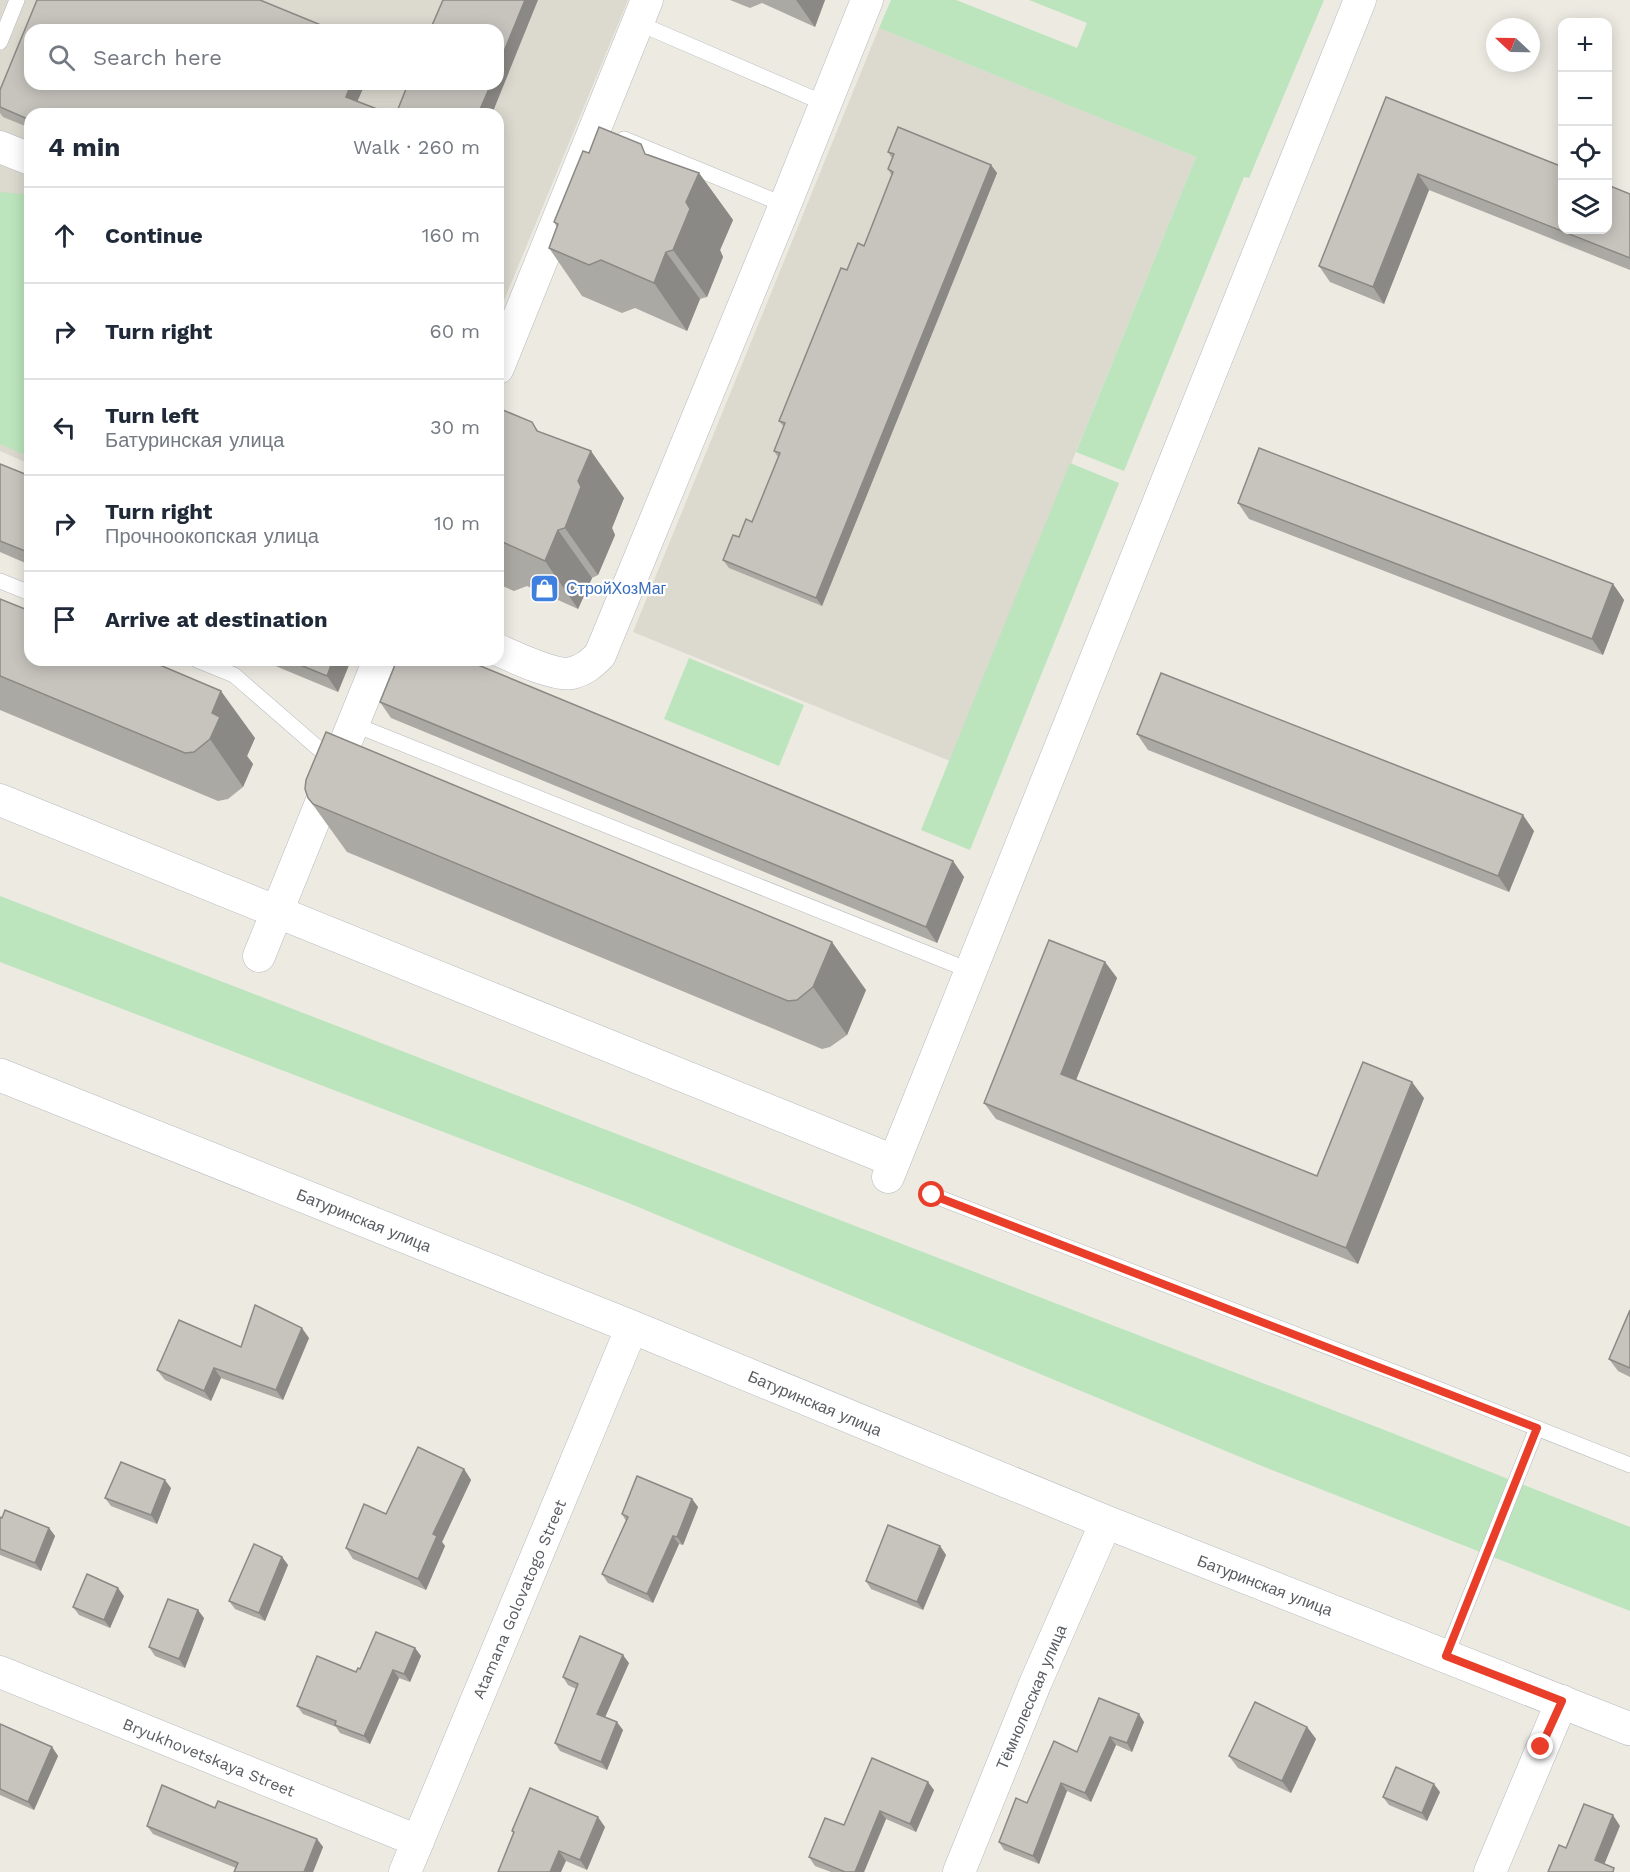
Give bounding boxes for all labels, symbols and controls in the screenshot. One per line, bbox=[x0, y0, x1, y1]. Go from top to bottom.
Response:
north arrow bbox=[1486, 18, 1540, 72]
map controls bbox=[1558, 18, 1612, 234]
button: + bbox=[1558, 18, 1612, 72]
search box bbox=[24, 24, 504, 90]
icon: search bbox=[45, 41, 78, 74]
text: Search here bbox=[93, 45, 222, 70]
button: − bbox=[1558, 72, 1612, 126]
button: locate bbox=[1558, 126, 1612, 180]
text: 4 min bbox=[48, 132, 120, 162]
text: Walk · 260 m bbox=[353, 135, 480, 159]
button: layers bbox=[1558, 180, 1612, 234]
icon: ahead bbox=[48, 219, 81, 252]
text: Continue bbox=[105, 223, 203, 248]
text: 160 m bbox=[422, 223, 480, 247]
icon: right bbox=[48, 315, 81, 348]
text: Turn right bbox=[105, 319, 212, 344]
text: 60 m bbox=[430, 319, 480, 343]
text: Turn left bbox=[105, 403, 199, 428]
icon: left bbox=[48, 411, 81, 444]
text: 30 m bbox=[430, 415, 480, 439]
text: Батуринская улица bbox=[105, 428, 284, 452]
text: Turn right bbox=[105, 499, 212, 524]
icon: right bbox=[48, 507, 81, 540]
text: 10 m bbox=[434, 511, 480, 535]
text: Прочноокопская улица bbox=[105, 524, 319, 548]
shop icon: СтройХозМаг bbox=[529, 572, 561, 604]
place label: СтройХозМаг bbox=[566, 579, 667, 598]
icon: arrive bbox=[48, 603, 81, 636]
text: Arrive at destination bbox=[105, 607, 328, 632]
route start bbox=[918, 1181, 944, 1207]
street label: Батуринская улица bbox=[294, 1185, 434, 1256]
street label: Батуринская улица bbox=[745, 1367, 885, 1440]
street label: Atamana Golovatogo Street bbox=[469, 1496, 570, 1702]
street label: Батуринская улица bbox=[1194, 1551, 1335, 1620]
street label: Тёмнолесская улица bbox=[992, 1622, 1071, 1773]
street label: Bryukhovetskaya Street bbox=[120, 1714, 298, 1801]
route end bbox=[1527, 1733, 1553, 1759]

